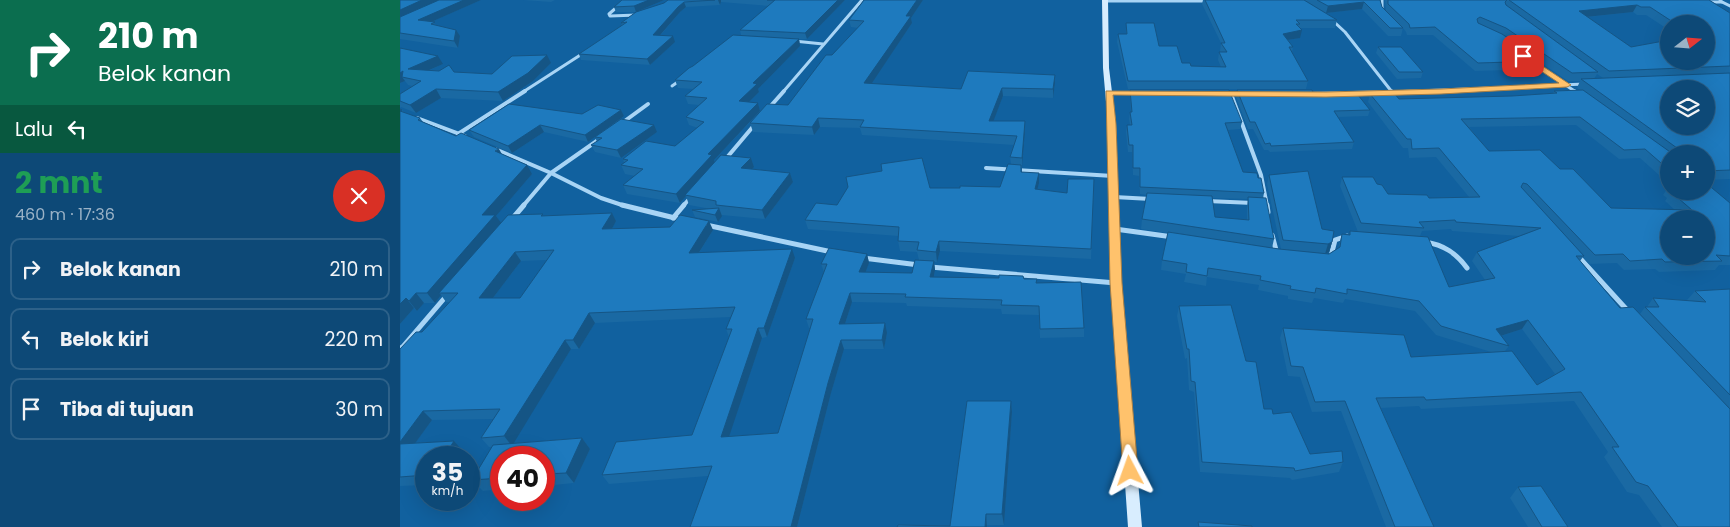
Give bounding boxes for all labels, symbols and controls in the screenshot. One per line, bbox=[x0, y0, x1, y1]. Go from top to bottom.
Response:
text: 210 m bbox=[98, 11, 198, 60]
north arrow bbox=[1660, 15, 1715, 70]
map controls bbox=[1660, 15, 1715, 265]
icon: right bbox=[15, 20, 80, 85]
pin bbox=[1502, 35, 1544, 77]
icon: arrive bbox=[1509, 42, 1537, 70]
text: Belok kanan bbox=[98, 58, 231, 89]
button: layers bbox=[1660, 80, 1715, 135]
icon: left bbox=[63, 115, 91, 143]
text: Lalu bbox=[15, 116, 53, 143]
button: + bbox=[1660, 145, 1715, 200]
text: 2 mnt bbox=[15, 161, 103, 204]
button: close bbox=[333, 170, 385, 222]
text: 460 m · 17:36 bbox=[15, 203, 115, 226]
button: − bbox=[1660, 210, 1715, 265]
icon: right bbox=[17, 255, 45, 283]
text: Belok kanan bbox=[60, 256, 181, 283]
text: 210 m bbox=[329, 256, 383, 283]
icon: left bbox=[17, 325, 45, 353]
text: Belok kiri bbox=[60, 326, 149, 353]
text: 220 m bbox=[325, 326, 383, 353]
icon: arrive bbox=[17, 395, 45, 423]
text: Tiba di tujuan bbox=[60, 396, 194, 423]
text: 30 m bbox=[335, 396, 383, 423]
position arrow bbox=[1103, 444, 1155, 496]
speed limit sign: 40 bbox=[490, 446, 555, 511]
text: 35 bbox=[432, 455, 463, 490]
text: km/h bbox=[432, 482, 463, 499]

